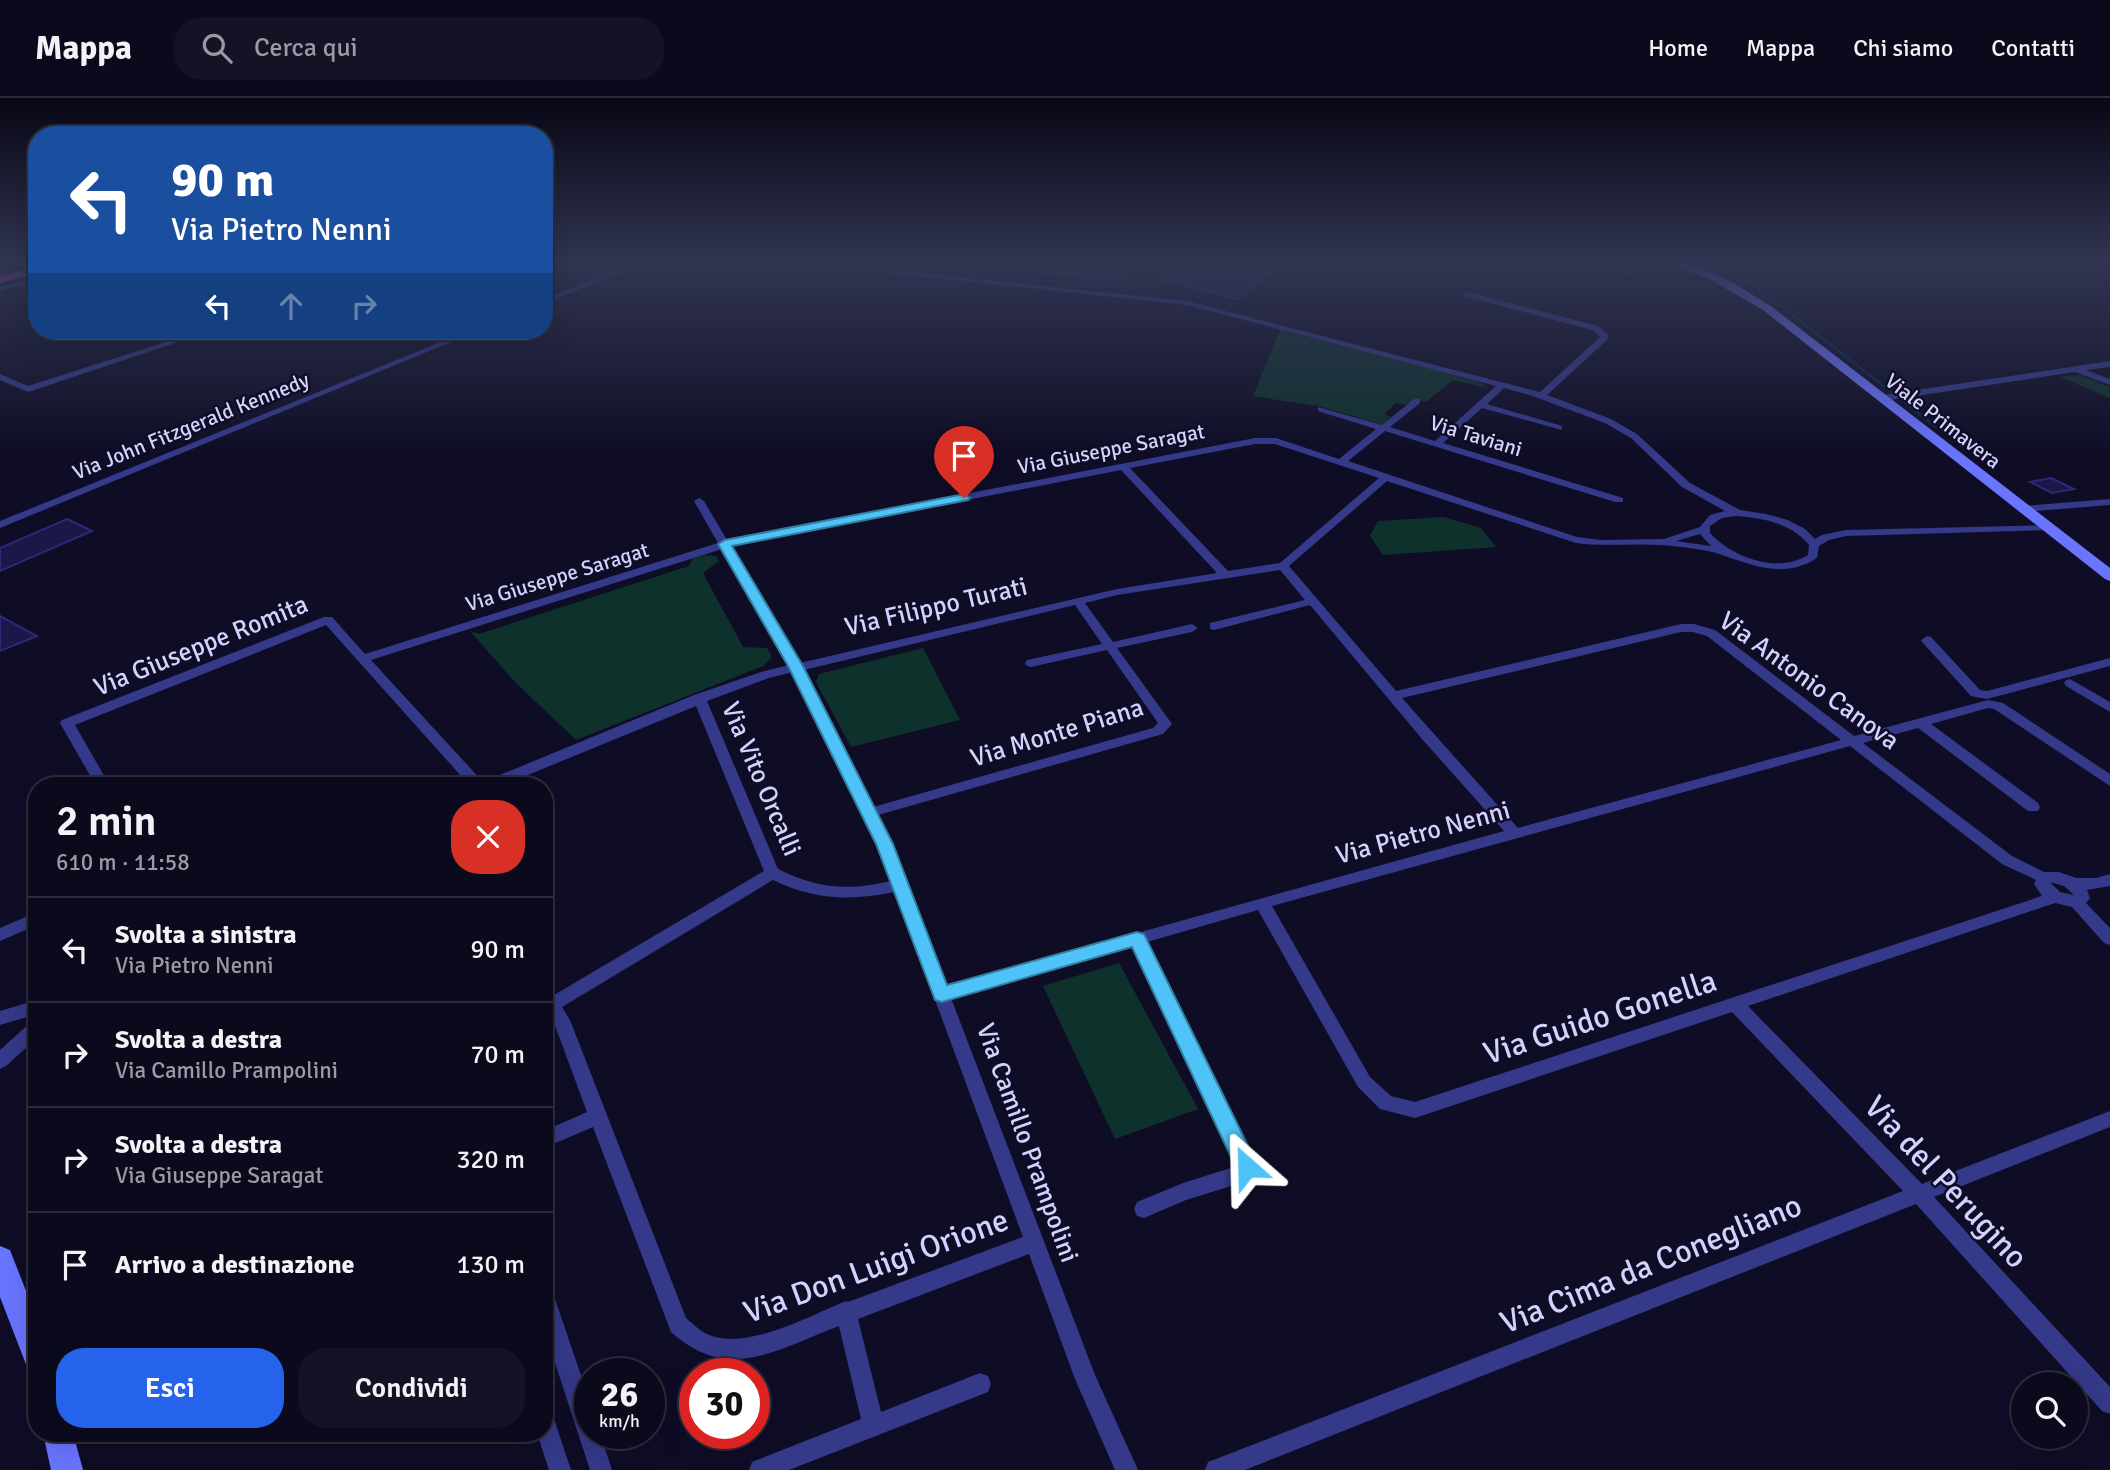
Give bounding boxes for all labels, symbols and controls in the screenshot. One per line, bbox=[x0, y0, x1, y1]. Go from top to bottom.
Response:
search box bbox=[174, 17, 664, 80]
text: Mappa bbox=[35, 28, 132, 69]
icon: search bbox=[198, 29, 236, 67]
text: Cerca qui bbox=[254, 32, 358, 64]
text: Home bbox=[1648, 33, 1708, 63]
text: Mappa bbox=[1746, 33, 1815, 63]
text: Chi siamo bbox=[1853, 33, 1953, 63]
text: Contatti bbox=[1991, 33, 2075, 63]
text: 90 m bbox=[171, 150, 274, 210]
icon: left bbox=[56, 154, 147, 245]
text: Via Pietro Nenni bbox=[171, 210, 392, 249]
icon: left bbox=[199, 287, 237, 325]
icon: ahead bbox=[272, 287, 310, 325]
icon: right bbox=[345, 287, 383, 325]
street label: Via John Fitzgerald Kennedy bbox=[69, 366, 313, 485]
street label: Viale Primavera bbox=[1880, 368, 2006, 474]
street label: Via Taviani bbox=[1427, 410, 1525, 462]
street label: Via Giuseppe Saragat bbox=[1015, 418, 1207, 480]
pin bbox=[934, 426, 994, 498]
icon: arrive bbox=[945, 437, 983, 475]
street label: Via Giuseppe Saragat bbox=[462, 537, 652, 617]
street label: Via Filippo Turati bbox=[842, 570, 1030, 644]
street label: Via Giuseppe Romita bbox=[89, 588, 313, 704]
street label: Via Antonio Canova bbox=[1713, 605, 1905, 757]
street label: Via Monte Piana bbox=[966, 691, 1148, 775]
street label: Via Vito Orcalli bbox=[714, 697, 808, 861]
street label: Via Pietro Nenni bbox=[1332, 794, 1514, 872]
text: 2 min bbox=[56, 796, 157, 847]
button: close bbox=[451, 800, 525, 874]
text: 610 m · 11:58 bbox=[56, 848, 190, 877]
text: Svolta a sinistra bbox=[115, 919, 297, 951]
icon: left bbox=[56, 931, 94, 969]
text: 90 m bbox=[470, 934, 525, 966]
text: Via Pietro Nenni bbox=[115, 951, 274, 980]
street label: Via Guido Gonella bbox=[1478, 961, 1722, 1073]
street label: Via Camillo Prampolini bbox=[969, 1019, 1085, 1267]
text: Svolta a destra bbox=[115, 1024, 282, 1056]
icon: right bbox=[56, 1036, 94, 1074]
text: 70 m bbox=[470, 1039, 525, 1071]
text: Via Camillo Prampolini bbox=[115, 1056, 338, 1085]
street label: Via del Perugino bbox=[1856, 1088, 2036, 1276]
text: Svolta a destra bbox=[115, 1129, 282, 1161]
position arrow bbox=[1210, 1130, 1284, 1204]
icon: right bbox=[56, 1141, 94, 1179]
text: 320 m bbox=[456, 1144, 525, 1176]
text: Via Giuseppe Saragat bbox=[115, 1161, 323, 1190]
street label: Via Cima da Conegliano bbox=[1495, 1186, 1807, 1342]
street label: Via Don Luigi Orione bbox=[738, 1200, 1014, 1332]
icon: arrive bbox=[56, 1246, 94, 1284]
text: Arrivo a destinazione bbox=[115, 1249, 355, 1281]
text: 130 m bbox=[456, 1249, 525, 1281]
button: Esci bbox=[56, 1348, 284, 1428]
button: Condividi bbox=[298, 1348, 525, 1428]
speed limit sign: 30 bbox=[679, 1358, 770, 1449]
map controls bbox=[2011, 1372, 2088, 1449]
button: search bbox=[2011, 1372, 2088, 1449]
text: 26 bbox=[601, 1373, 638, 1416]
text: km/h bbox=[599, 1410, 640, 1432]

